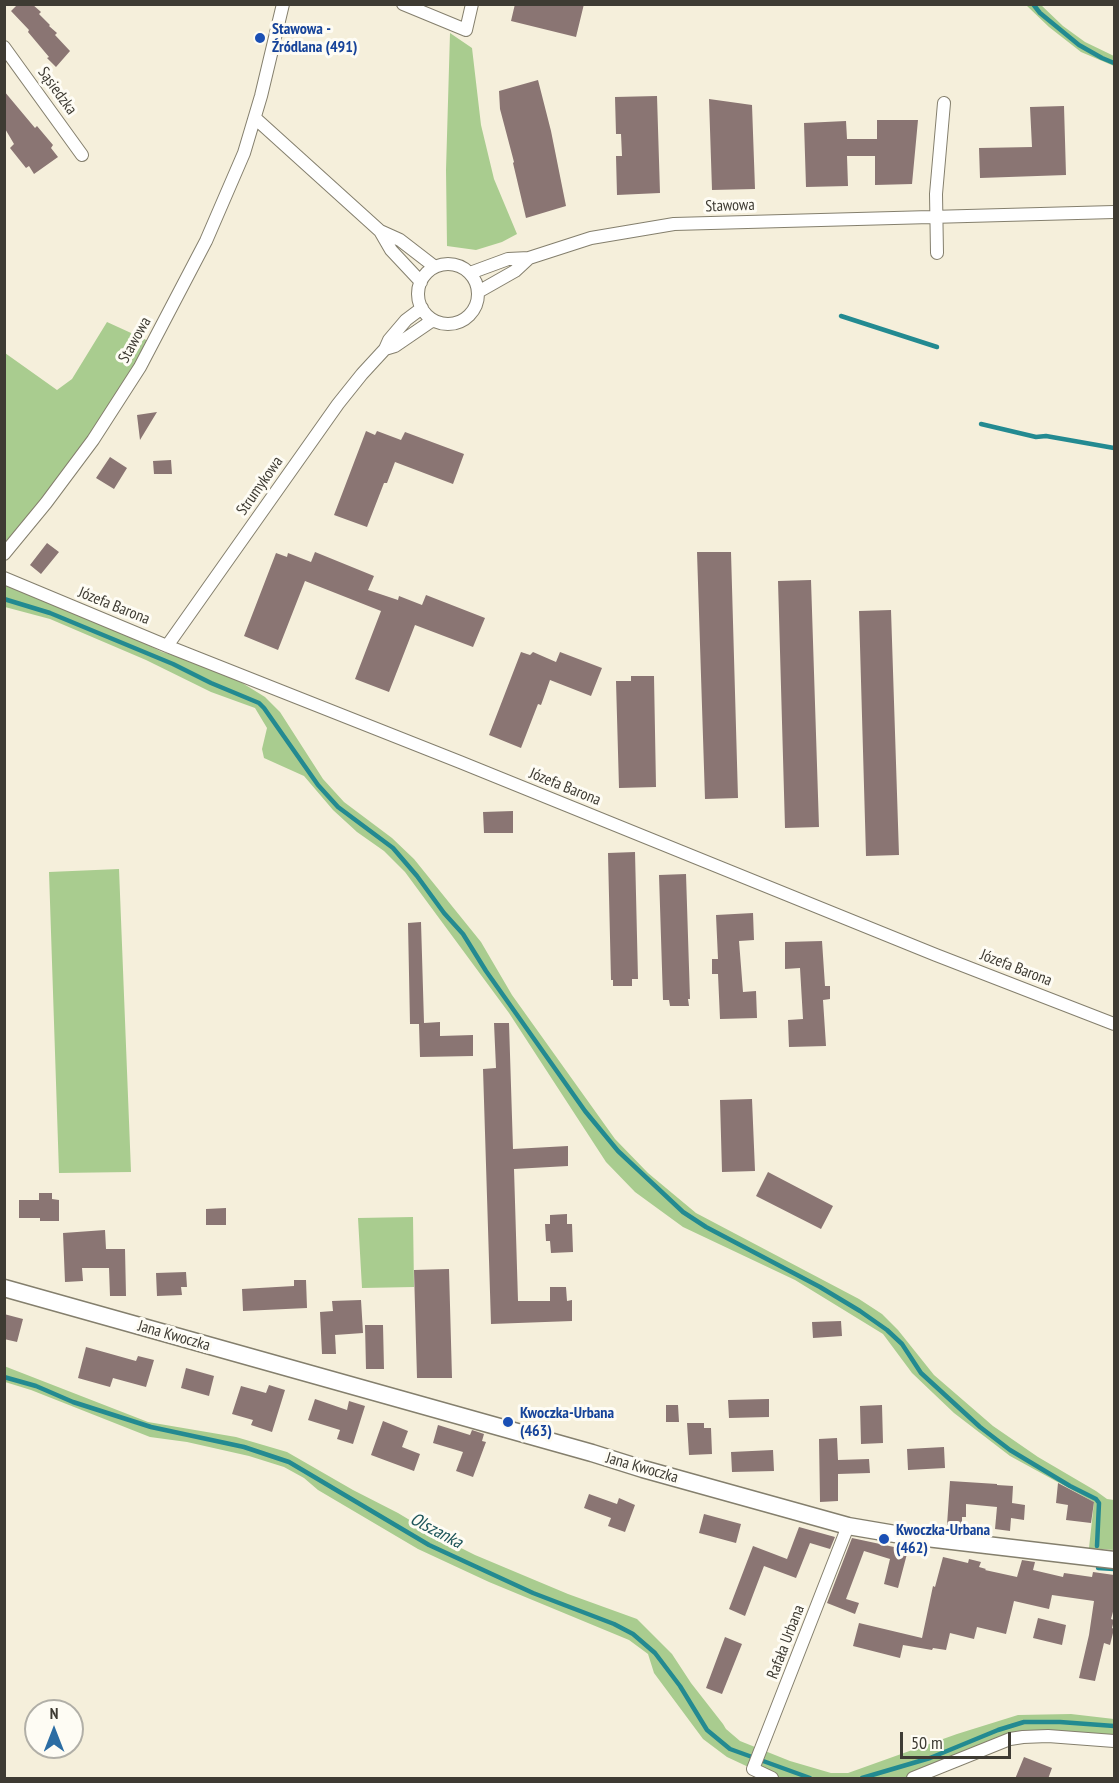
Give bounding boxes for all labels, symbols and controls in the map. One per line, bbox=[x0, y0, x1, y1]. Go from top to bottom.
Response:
place label: Stawowa - Źródlana (491) bbox=[272, 19, 357, 57]
marker: Stawowa - Źródlana (491) bbox=[253, 31, 267, 45]
street label: Sąsiedzka bbox=[33, 64, 81, 118]
street label: Stawowa bbox=[705, 196, 755, 216]
street label: Stawowa bbox=[115, 314, 155, 366]
street label: Strumykowa bbox=[233, 453, 287, 519]
street label: Józefa Barona bbox=[75, 583, 153, 629]
street label: Józefa Barona bbox=[526, 764, 604, 810]
street label: Józefa Barona bbox=[977, 946, 1055, 990]
street label: Jana Kwoczka bbox=[136, 1317, 212, 1355]
place label: Kwoczka-Urbana (463) bbox=[520, 1403, 614, 1441]
marker: Kwoczka-Urbana (463) bbox=[501, 1415, 515, 1429]
street label: Jana Kwoczka bbox=[604, 1449, 680, 1487]
water label: Olszanka bbox=[406, 1508, 466, 1554]
place label: Kwoczka-Urbana (462) bbox=[896, 1520, 990, 1558]
marker: Kwoczka-Urbana (462) bbox=[877, 1532, 891, 1546]
street label: Rafała Urbana bbox=[763, 1602, 809, 1682]
north arrow bbox=[24, 1699, 84, 1759]
text: N bbox=[50, 1703, 58, 1723]
scale bar bbox=[903, 1720, 1014, 1758]
text: 50 m bbox=[911, 1731, 943, 1754]

